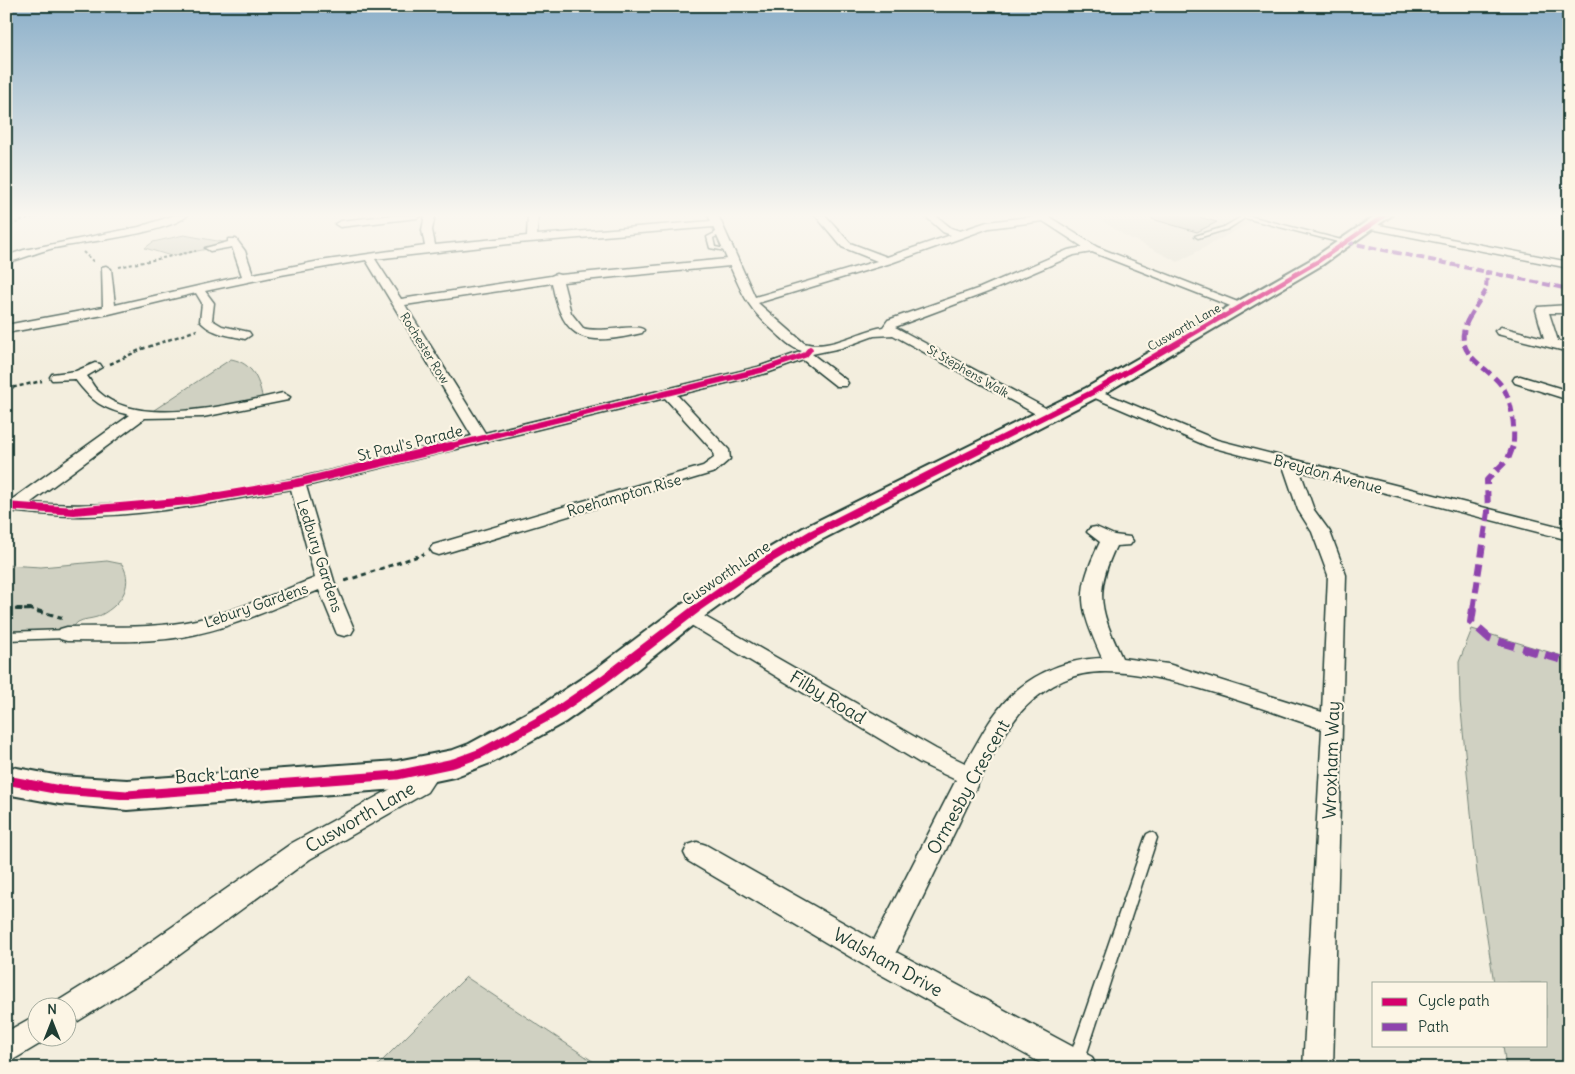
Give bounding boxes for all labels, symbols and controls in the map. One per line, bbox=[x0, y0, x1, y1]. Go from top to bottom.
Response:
street label: Cusworth Lane bbox=[1145, 300, 1223, 354]
street label: Rochester Row bbox=[397, 310, 453, 387]
street label: St Stephens Walk bbox=[924, 342, 1012, 400]
street label: St Paul's Parade bbox=[355, 421, 465, 465]
street label: Breydon Avenue bbox=[1272, 450, 1384, 498]
street label: Roehampton Rise bbox=[565, 470, 683, 520]
street label: Ledbury Gardens bbox=[293, 497, 347, 615]
street label: Cusworth Lane bbox=[678, 537, 774, 609]
street label: Lebury Gardens bbox=[202, 578, 311, 632]
street label: Filby Road bbox=[786, 665, 871, 729]
street label: Wroxham Way bbox=[1317, 700, 1345, 820]
street label: Ormesby Crescent bbox=[921, 716, 1015, 858]
street label: Back Lane bbox=[174, 760, 260, 788]
street label: Cusworth Lane bbox=[301, 776, 419, 858]
street label: Walsham Drive bbox=[829, 922, 947, 1002]
legend bbox=[1372, 982, 1548, 1046]
text: Cycle path bbox=[1418, 991, 1490, 1010]
north arrow bbox=[28, 996, 78, 1046]
text: N bbox=[47, 1000, 57, 1018]
text: Path bbox=[1418, 1017, 1449, 1036]

